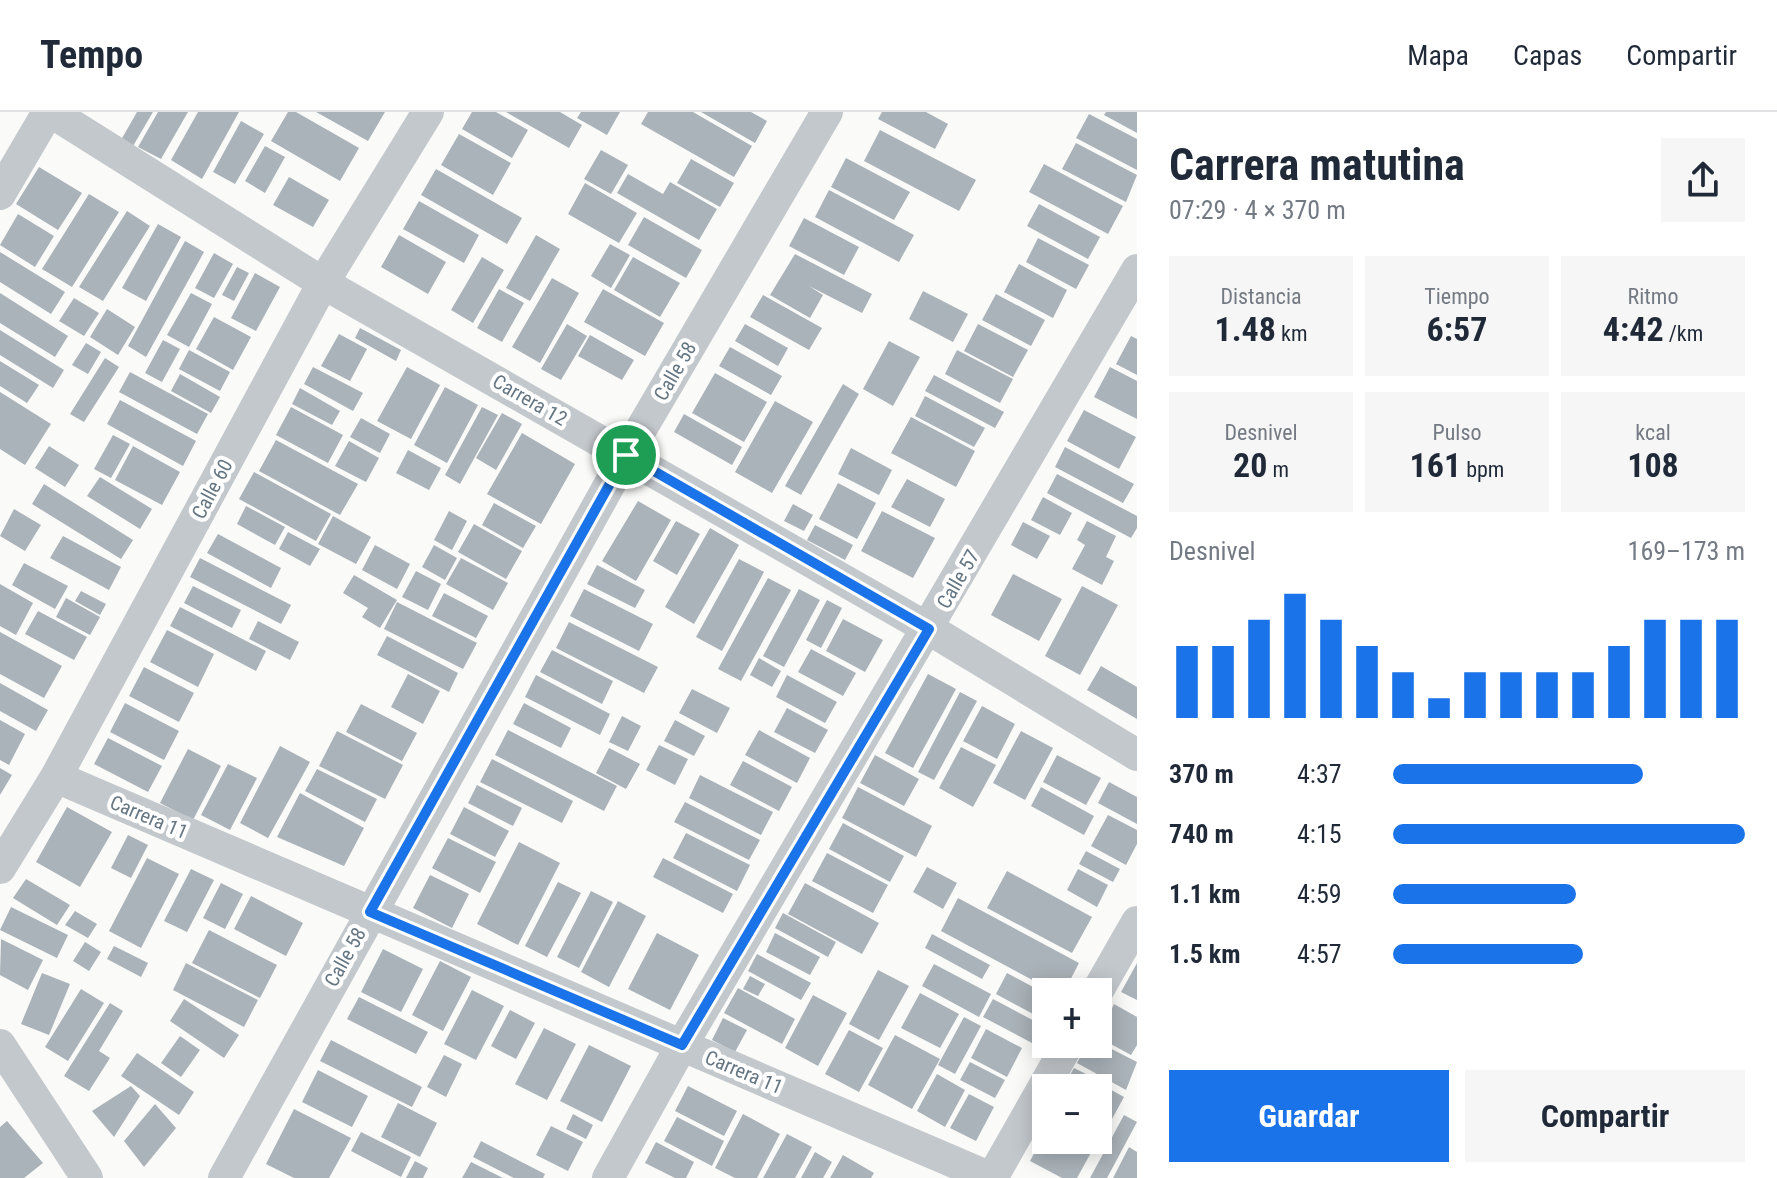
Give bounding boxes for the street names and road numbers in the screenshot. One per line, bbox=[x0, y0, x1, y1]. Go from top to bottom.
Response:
street label: Calle 58 bbox=[649, 337, 701, 405]
street label: Carrera 12 bbox=[489, 369, 572, 431]
street label: Calle 60 bbox=[186, 455, 238, 523]
street label: Calle 57 bbox=[932, 545, 984, 613]
street label: Carrera 11 bbox=[107, 790, 191, 844]
street label: Calle 58 bbox=[319, 923, 371, 991]
street label: Carrera 11 bbox=[702, 1045, 786, 1099]

